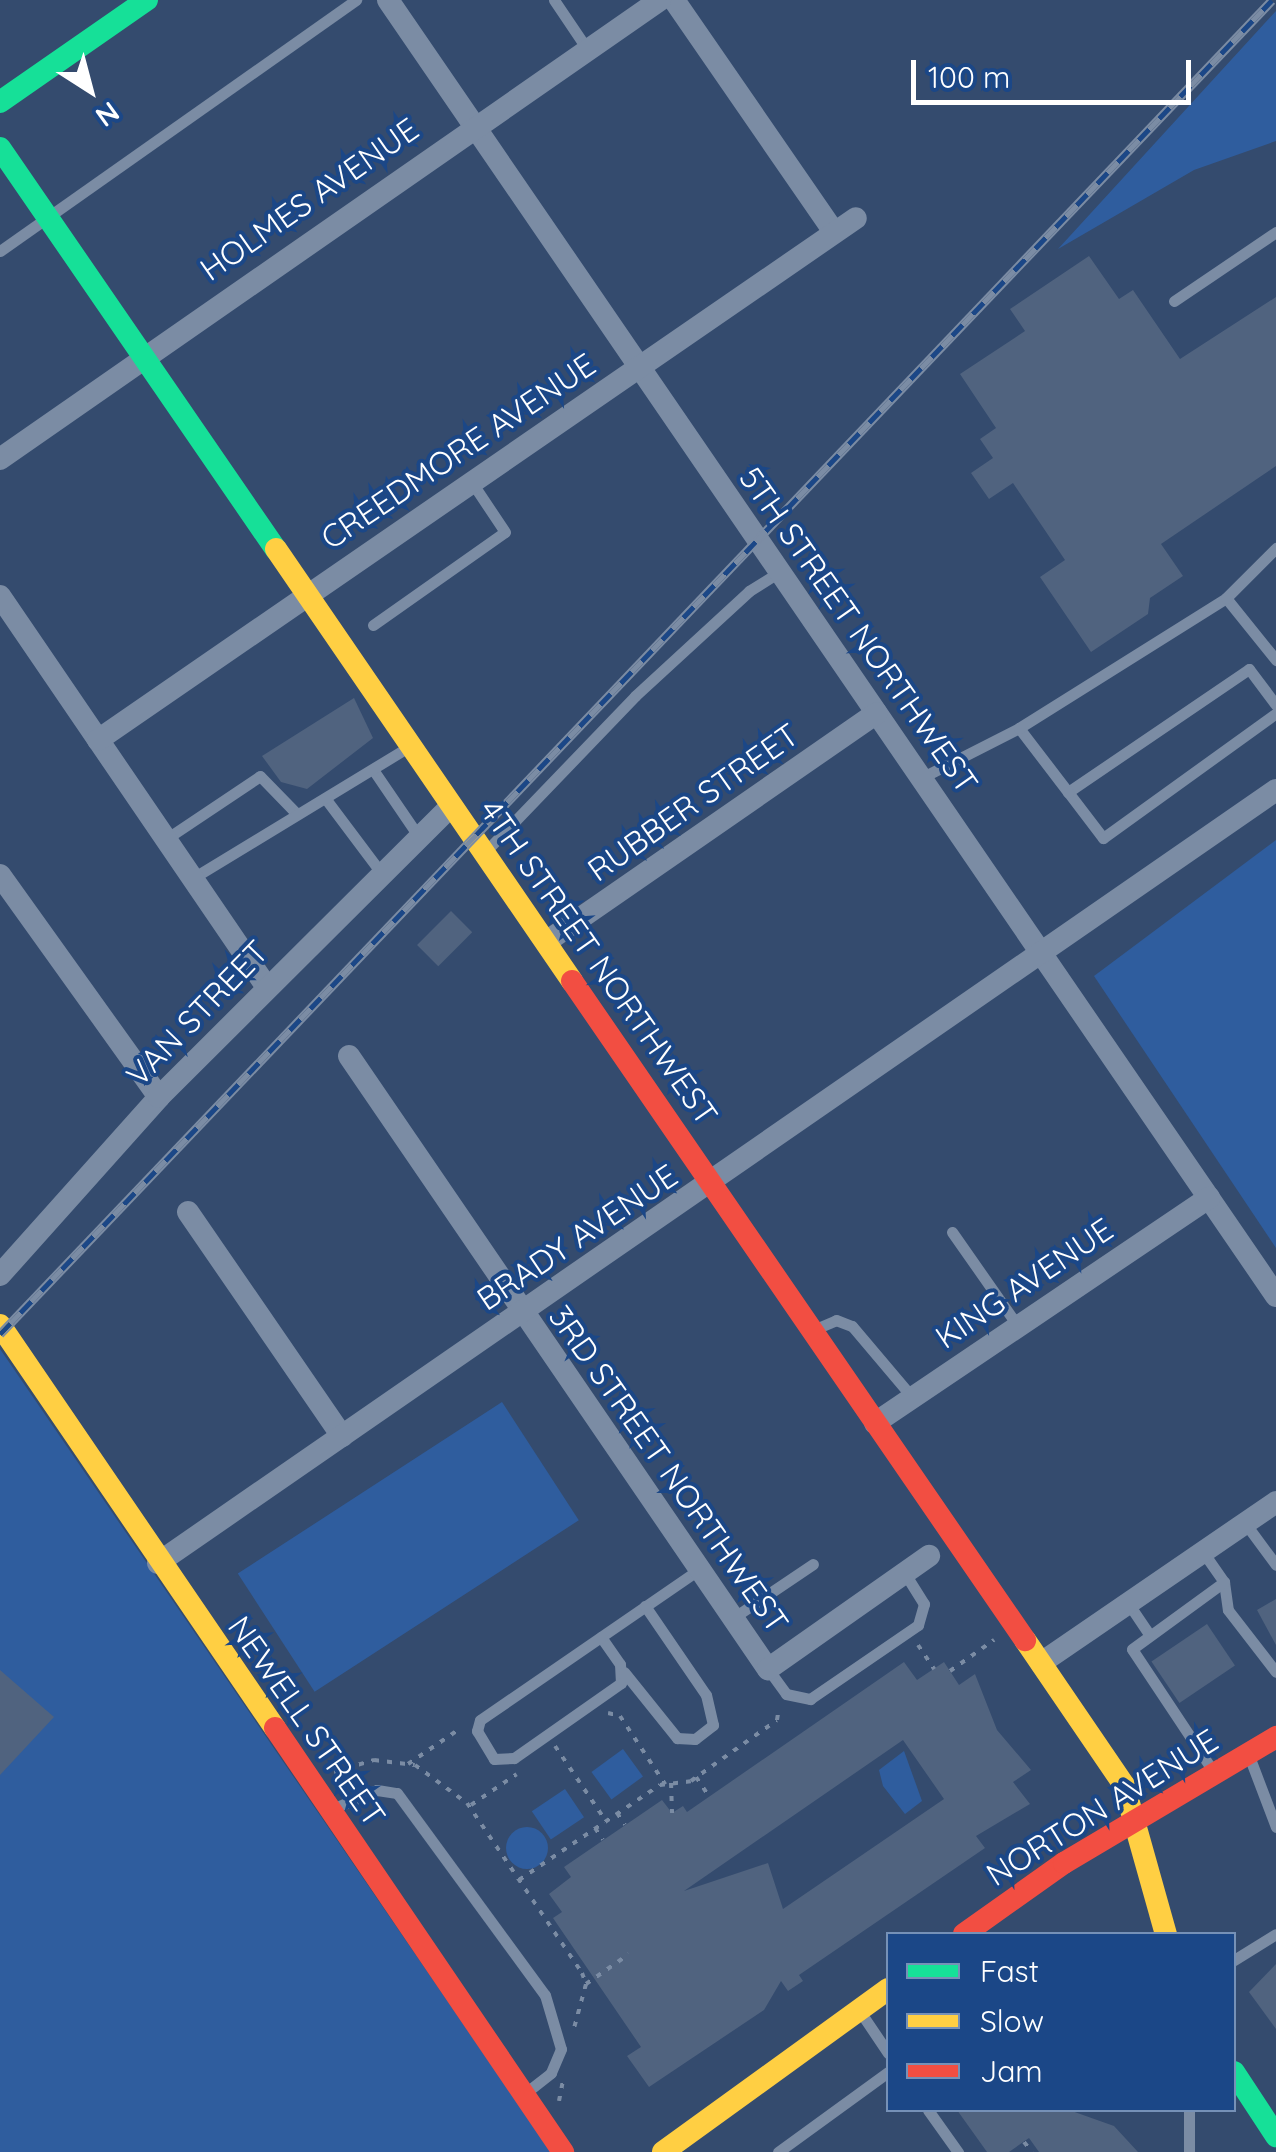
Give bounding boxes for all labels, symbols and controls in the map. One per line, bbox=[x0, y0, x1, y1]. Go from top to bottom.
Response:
north arrow bbox=[40, 40, 140, 140]
scale bar bbox=[916, 40, 1196, 102]
text: 100 m bbox=[928, 58, 1010, 96]
text: N bbox=[89, 94, 127, 135]
street label: HOLMES AVENUE bbox=[193, 109, 425, 289]
street label: CREEDMORE AVENUE bbox=[314, 345, 602, 557]
street label: 5TH STREET NORTHWEST bbox=[732, 460, 986, 800]
street label: RUBBER STREET bbox=[580, 715, 806, 889]
street label: 4TH STREET NORTHWEST bbox=[472, 792, 726, 1132]
street label: VAN STREET bbox=[118, 932, 276, 1094]
street label: BRADY AVENUE bbox=[470, 1156, 684, 1318]
street label: KING AVENUE bbox=[928, 1210, 1120, 1356]
street label: 3RD STREET NORTHWEST bbox=[541, 1298, 797, 1640]
street label: NEWELL STREET bbox=[220, 1609, 394, 1833]
street label: NORTON AVENUE bbox=[979, 1720, 1225, 1894]
legend bbox=[886, 1932, 1236, 2112]
text: Fast bbox=[980, 1952, 1039, 1990]
text: Slow bbox=[980, 2002, 1044, 2040]
text: Jam bbox=[980, 2052, 1043, 2090]

